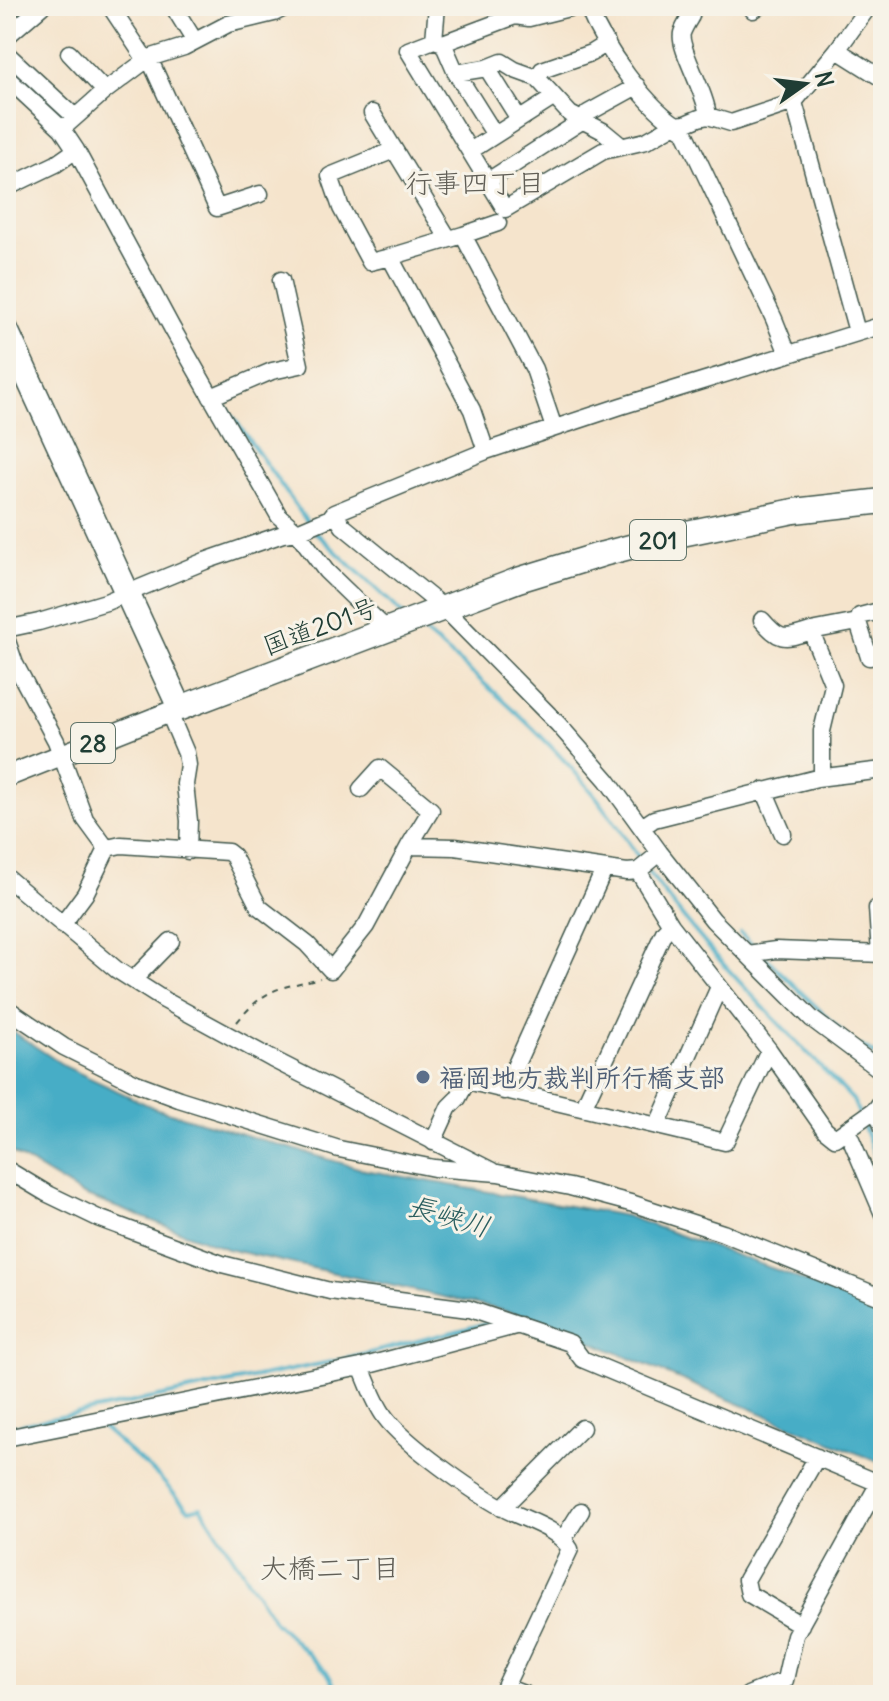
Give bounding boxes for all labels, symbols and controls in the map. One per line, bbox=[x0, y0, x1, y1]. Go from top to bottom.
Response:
north arrow bbox=[765, 44, 845, 124]
text: N bbox=[809, 68, 840, 90]
district label: 行事四丁目 bbox=[405, 165, 545, 201]
road number: 201 bbox=[630, 520, 686, 560]
street label: 国道201号 bbox=[258, 590, 382, 662]
road number: 28 bbox=[71, 723, 115, 763]
place label: 福岡地方裁判所行橋支部 bbox=[439, 1061, 725, 1094]
marker: 福岡地方裁判所行橋支部 bbox=[414, 1068, 432, 1086]
water label: 長峡川 bbox=[404, 1187, 494, 1245]
district label: 大橋二丁目 bbox=[260, 1550, 400, 1586]

